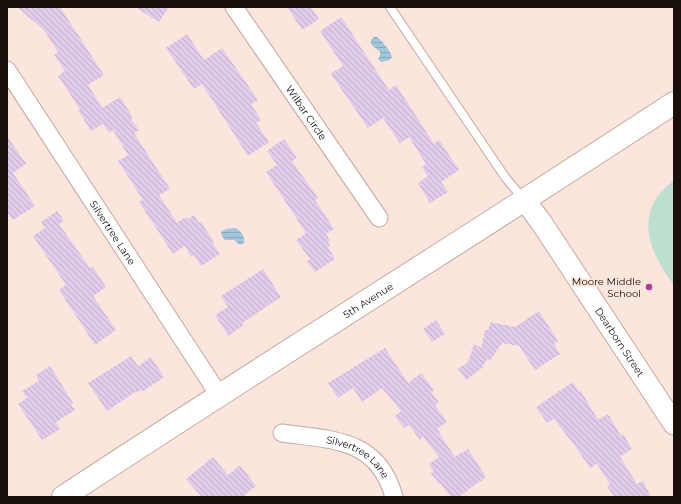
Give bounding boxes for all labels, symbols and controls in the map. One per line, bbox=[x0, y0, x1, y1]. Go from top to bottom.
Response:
street label: Wilbar Circle bbox=[283, 83, 329, 143]
street label: Silvertree Lane bbox=[87, 198, 138, 267]
place label: Moore Middle School bbox=[572, 275, 641, 300]
street label: 5th Avenue bbox=[341, 280, 396, 321]
marker: Moore Middle School bbox=[644, 282, 654, 292]
street label: Dearborn Street bbox=[592, 305, 647, 379]
street label: Silvertree Lane bbox=[325, 433, 392, 481]

